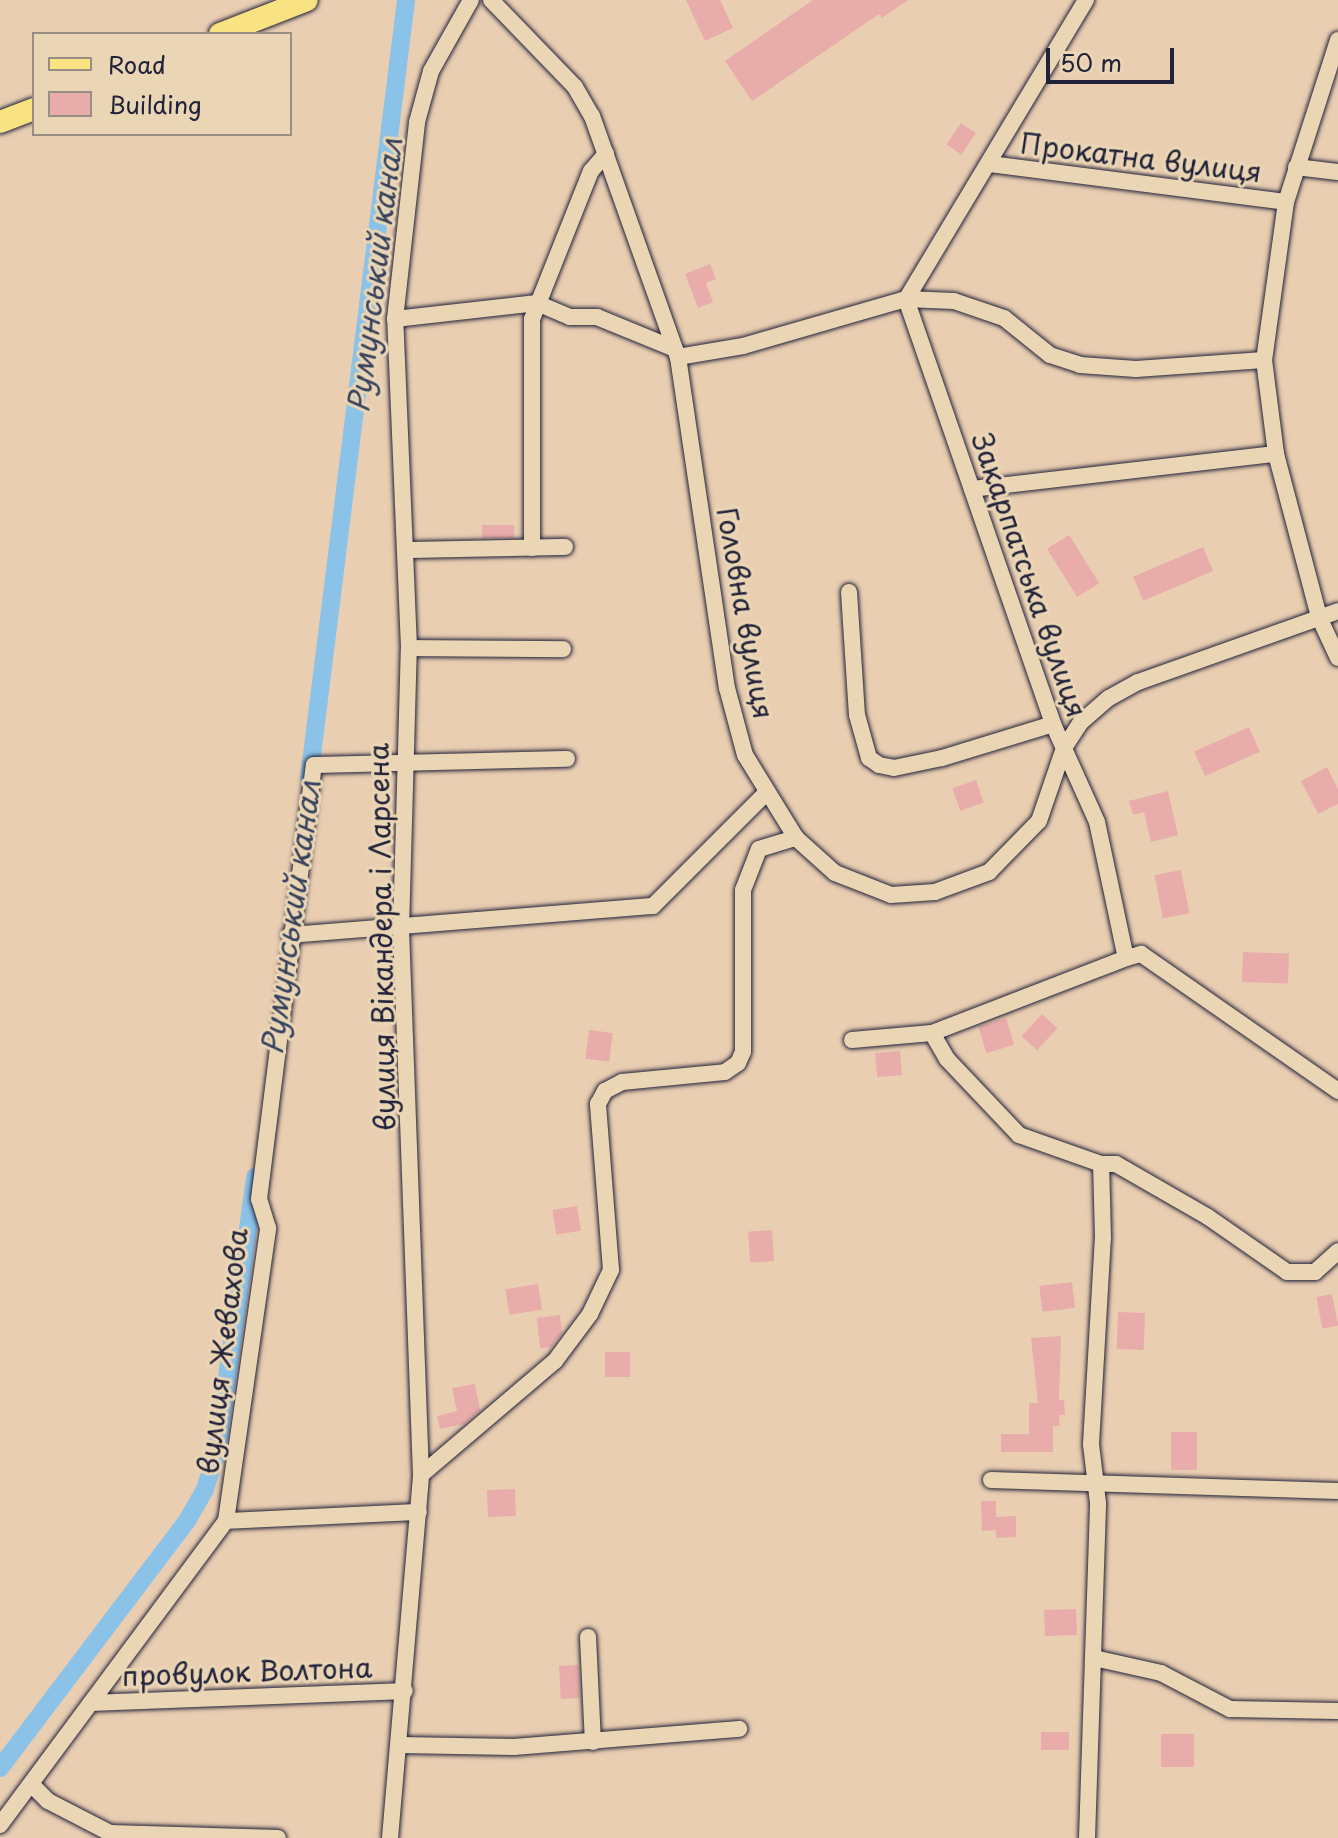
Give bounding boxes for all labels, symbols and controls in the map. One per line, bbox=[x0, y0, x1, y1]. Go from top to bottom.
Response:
legend bbox=[32, 32, 292, 136]
scale bar bbox=[1050, 32, 1178, 82]
text: 50 m bbox=[1060, 44, 1122, 80]
text: Road bbox=[108, 46, 166, 82]
text: Building bbox=[108, 86, 202, 122]
street label: Прокатна вулиця bbox=[1018, 125, 1264, 189]
water label: Румунський канал bbox=[339, 134, 409, 416]
street label: Закарпатська вулиця bbox=[965, 428, 1095, 722]
street label: Головна вулиця bbox=[711, 504, 781, 722]
street label: вулиця Вікандера і Ларсена bbox=[361, 742, 401, 1132]
water label: Румунський канал bbox=[253, 776, 327, 1058]
street label: вулиця Жевахова bbox=[190, 1226, 254, 1476]
street label: провулок Волтона bbox=[121, 1650, 373, 1692]

